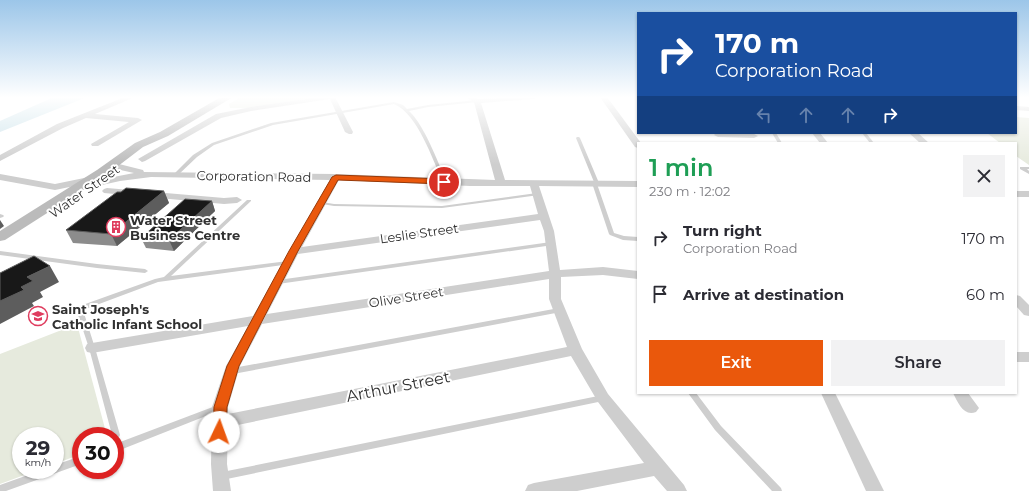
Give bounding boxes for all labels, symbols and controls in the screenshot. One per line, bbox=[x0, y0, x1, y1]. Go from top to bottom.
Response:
text: 170 m bbox=[715, 26, 799, 60]
icon: right bbox=[649, 28, 701, 80]
text: Corporation Road bbox=[715, 60, 874, 82]
icon: left bbox=[753, 104, 775, 126]
icon: ahead bbox=[795, 104, 817, 126]
icon: ahead bbox=[837, 104, 859, 126]
icon: right bbox=[879, 104, 901, 126]
text: 1 min bbox=[649, 153, 713, 182]
button: close bbox=[963, 155, 1005, 197]
street label: Water Street bbox=[46, 161, 122, 221]
pin bbox=[427, 165, 461, 199]
street label: Corporation Road bbox=[197, 167, 311, 185]
icon: arrive bbox=[433, 171, 455, 193]
text: 230 m · 12:02 bbox=[649, 183, 730, 199]
place label: Water Street Business Centre bbox=[130, 212, 240, 243]
building icon: Water Street Business Centre bbox=[105, 216, 127, 238]
street label: Leslie Street bbox=[379, 220, 459, 246]
text: Turn right bbox=[683, 221, 762, 240]
icon: right bbox=[649, 227, 671, 249]
text: 170 m bbox=[961, 229, 1005, 248]
text: Corporation Road bbox=[683, 240, 798, 256]
street label: Olive Street bbox=[368, 283, 444, 311]
icon: arrive bbox=[649, 283, 671, 305]
text: Arrive at destination bbox=[683, 285, 844, 304]
text: 60 m bbox=[966, 285, 1005, 304]
place label: Saint Joseph's Catholic Infant School bbox=[52, 301, 202, 332]
school or university icon: Saint Joseph's Catholic Infant School bbox=[27, 305, 49, 327]
button: Exit bbox=[649, 340, 823, 386]
button: Share bbox=[831, 340, 1005, 386]
street label: Arthur Street bbox=[345, 367, 452, 406]
position arrow bbox=[198, 411, 240, 453]
speed limit sign: 30 bbox=[72, 427, 124, 479]
text: 29 bbox=[26, 436, 50, 460]
text: km/h bbox=[25, 456, 51, 469]

